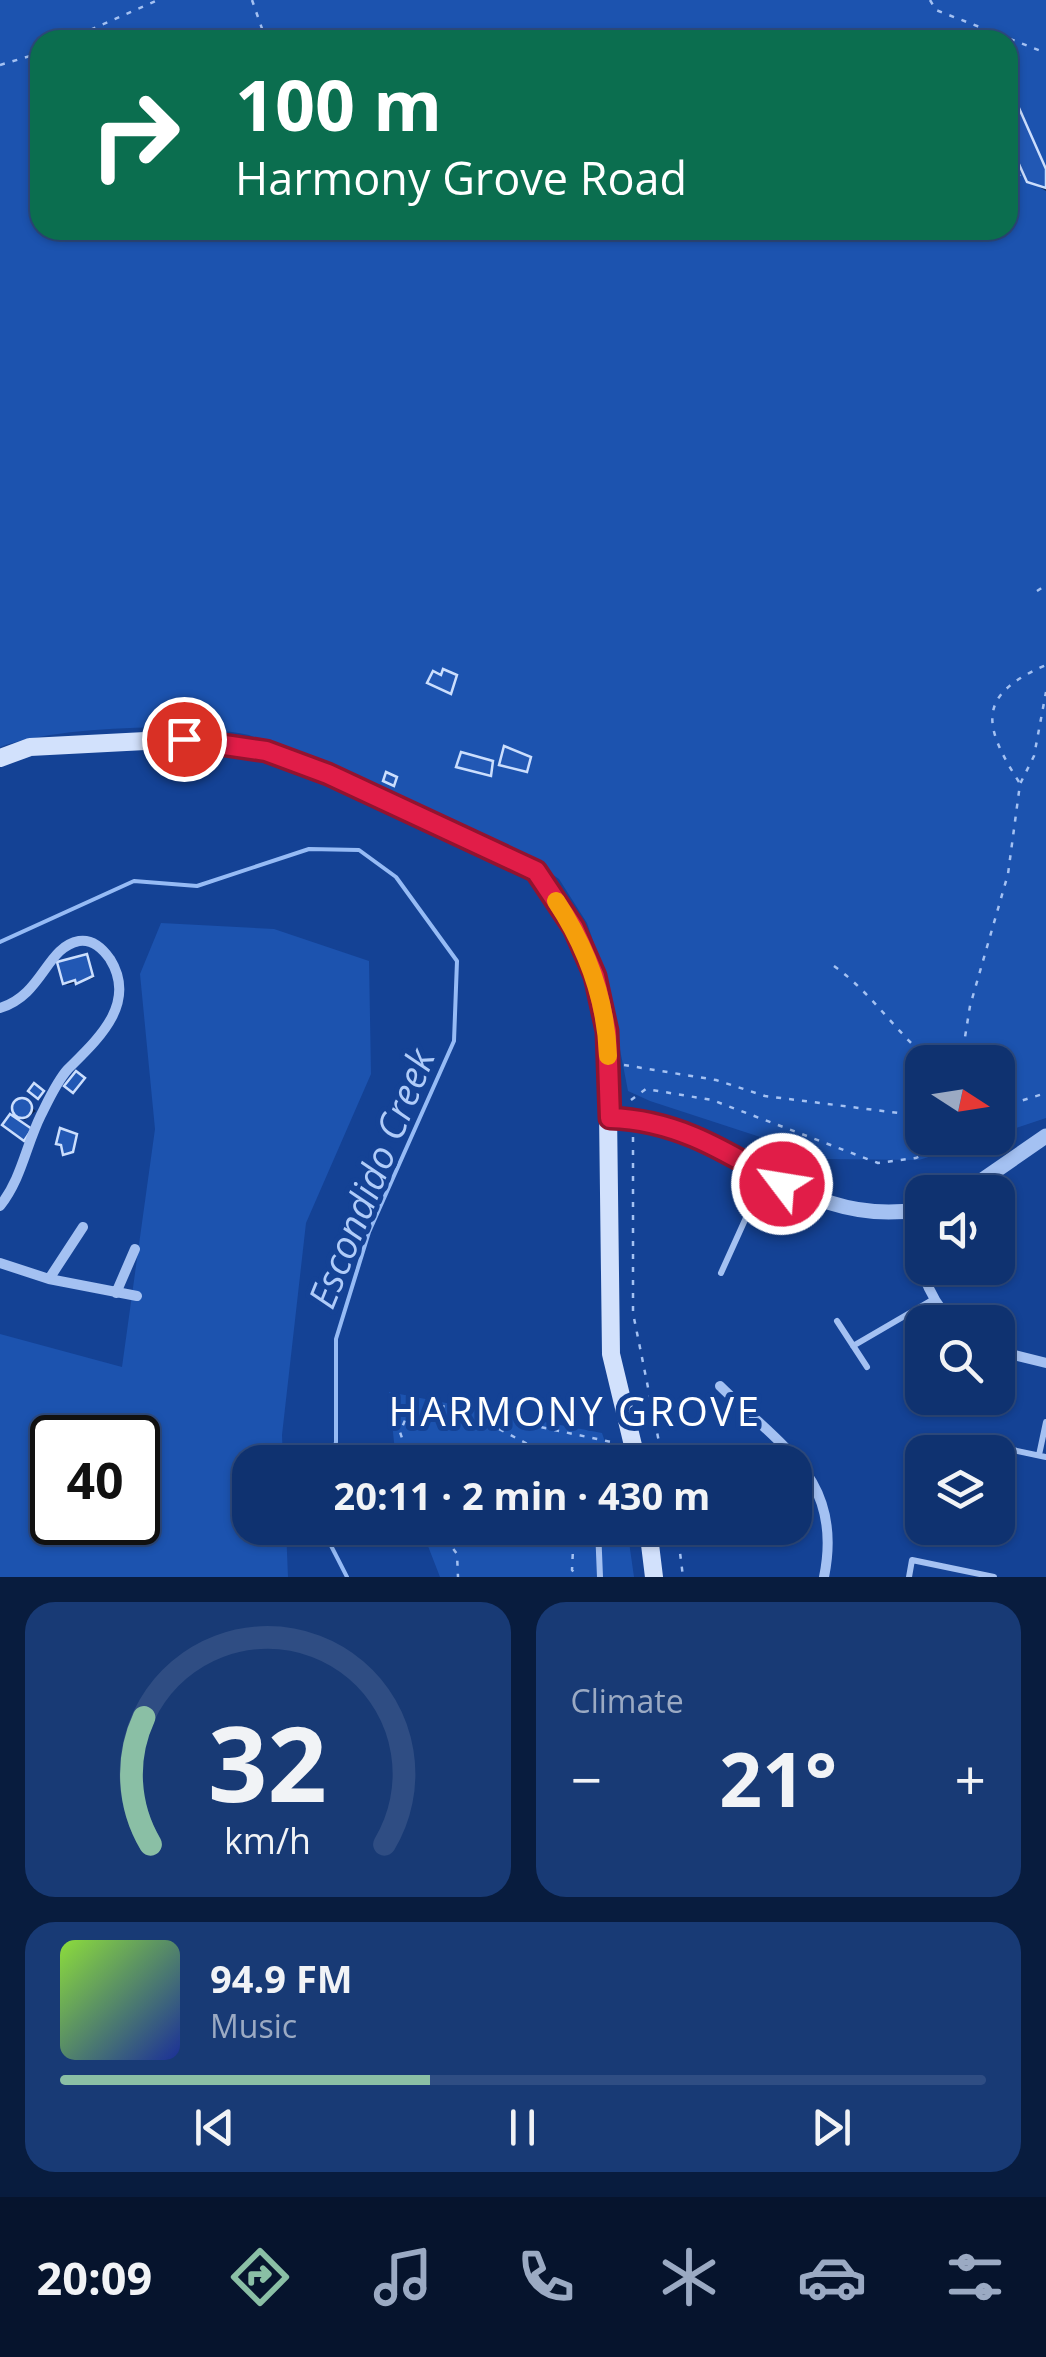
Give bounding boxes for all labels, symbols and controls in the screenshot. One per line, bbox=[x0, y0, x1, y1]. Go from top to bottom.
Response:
text: 100 m bbox=[235, 56, 442, 152]
icon: right bbox=[70, 70, 200, 200]
text: Harmony Grove Road bbox=[235, 147, 687, 208]
pin bbox=[142, 697, 227, 782]
icon: arrive bbox=[157, 712, 212, 767]
water label: Escondido Creek bbox=[294, 1039, 446, 1315]
north arrow bbox=[905, 1045, 1015, 1155]
map controls bbox=[905, 1045, 1015, 1545]
position arrow bbox=[730, 1132, 834, 1236]
button: sound bbox=[905, 1175, 1015, 1285]
button: search bbox=[905, 1305, 1015, 1415]
district label: HARMONY GROVE bbox=[389, 1383, 761, 1438]
speed limit sign: 40 bbox=[30, 1415, 160, 1545]
button: layers bbox=[905, 1435, 1015, 1545]
text: 20:11 · 2 min · 430 m bbox=[334, 1469, 710, 1521]
text: Climate bbox=[571, 1679, 684, 1722]
text: 32 bbox=[208, 1691, 327, 1832]
text: 21° bbox=[719, 1727, 837, 1829]
text: − bbox=[571, 1741, 602, 1816]
text: + bbox=[955, 1741, 986, 1816]
text: km/h bbox=[224, 1816, 311, 1864]
text: 94.9 FM bbox=[210, 1952, 353, 2004]
text: Music bbox=[210, 2004, 297, 2047]
icon: previous bbox=[187, 2100, 242, 2155]
icon: pause bbox=[495, 2100, 550, 2155]
icon: next bbox=[804, 2100, 859, 2155]
icon: directions bbox=[225, 2242, 295, 2312]
icon: music bbox=[368, 2242, 438, 2312]
icon: phone bbox=[511, 2242, 581, 2312]
icon: climate bbox=[654, 2242, 724, 2312]
icon: car bbox=[797, 2242, 867, 2312]
icon: filters bbox=[940, 2242, 1010, 2312]
text: 20:09 bbox=[36, 2247, 152, 2308]

